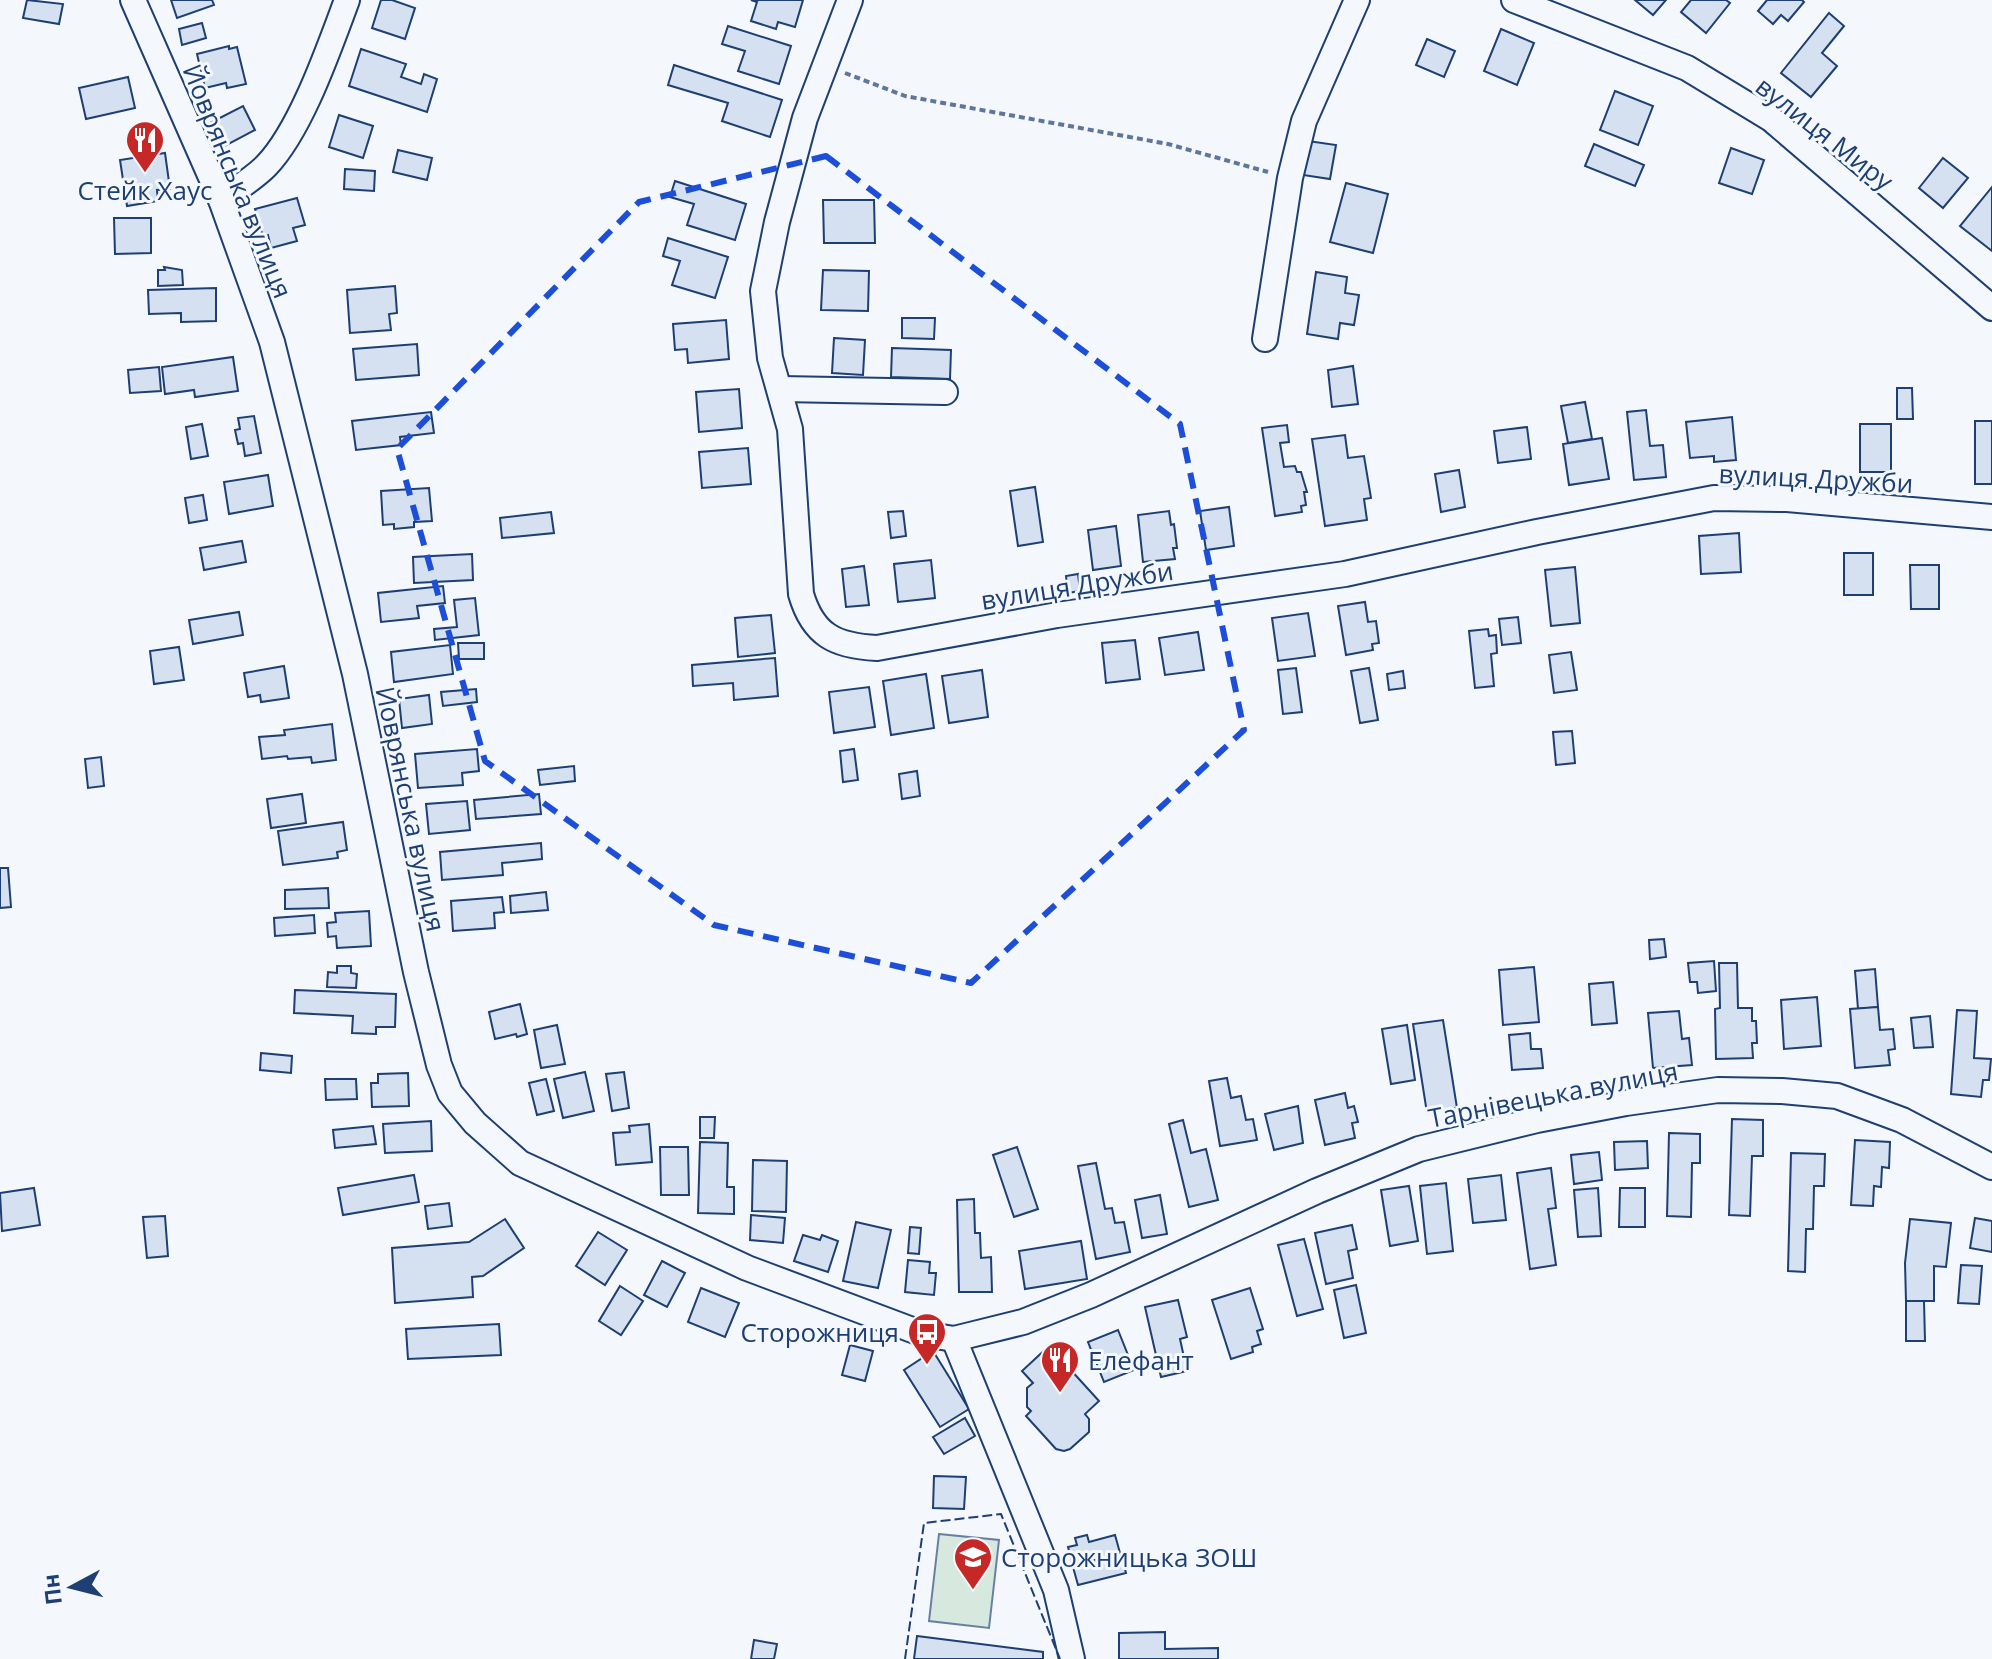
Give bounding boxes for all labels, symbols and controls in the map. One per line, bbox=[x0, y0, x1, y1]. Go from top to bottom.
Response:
street label: Йоврянська вулиця bbox=[175, 59, 301, 303]
street label: вулиця Миру bbox=[1749, 68, 1902, 199]
restaurant icon: Стейк Хаус bbox=[124, 119, 166, 174]
place label: Стейк Хаус bbox=[78, 172, 212, 208]
street label: вулиця Дружби bbox=[1718, 455, 1914, 501]
street label: вулиця Дружби bbox=[978, 552, 1176, 618]
street label: Йоврянська вулиця bbox=[367, 683, 455, 935]
street label: Тарнівецька вулиця bbox=[1425, 1052, 1681, 1136]
bus stop icon: Сторожниця bbox=[906, 1311, 948, 1366]
place label: Сторожниця bbox=[740, 1314, 899, 1350]
restaurant icon: Елефант bbox=[1039, 1339, 1081, 1394]
place label: Елефант bbox=[1088, 1342, 1194, 1378]
school or university icon: Сторожницька ЗОШ bbox=[952, 1536, 994, 1591]
place label: Сторожницька ЗОШ bbox=[1001, 1539, 1257, 1575]
north arrow bbox=[32, 1547, 112, 1627]
text: Пн bbox=[34, 1572, 68, 1607]

